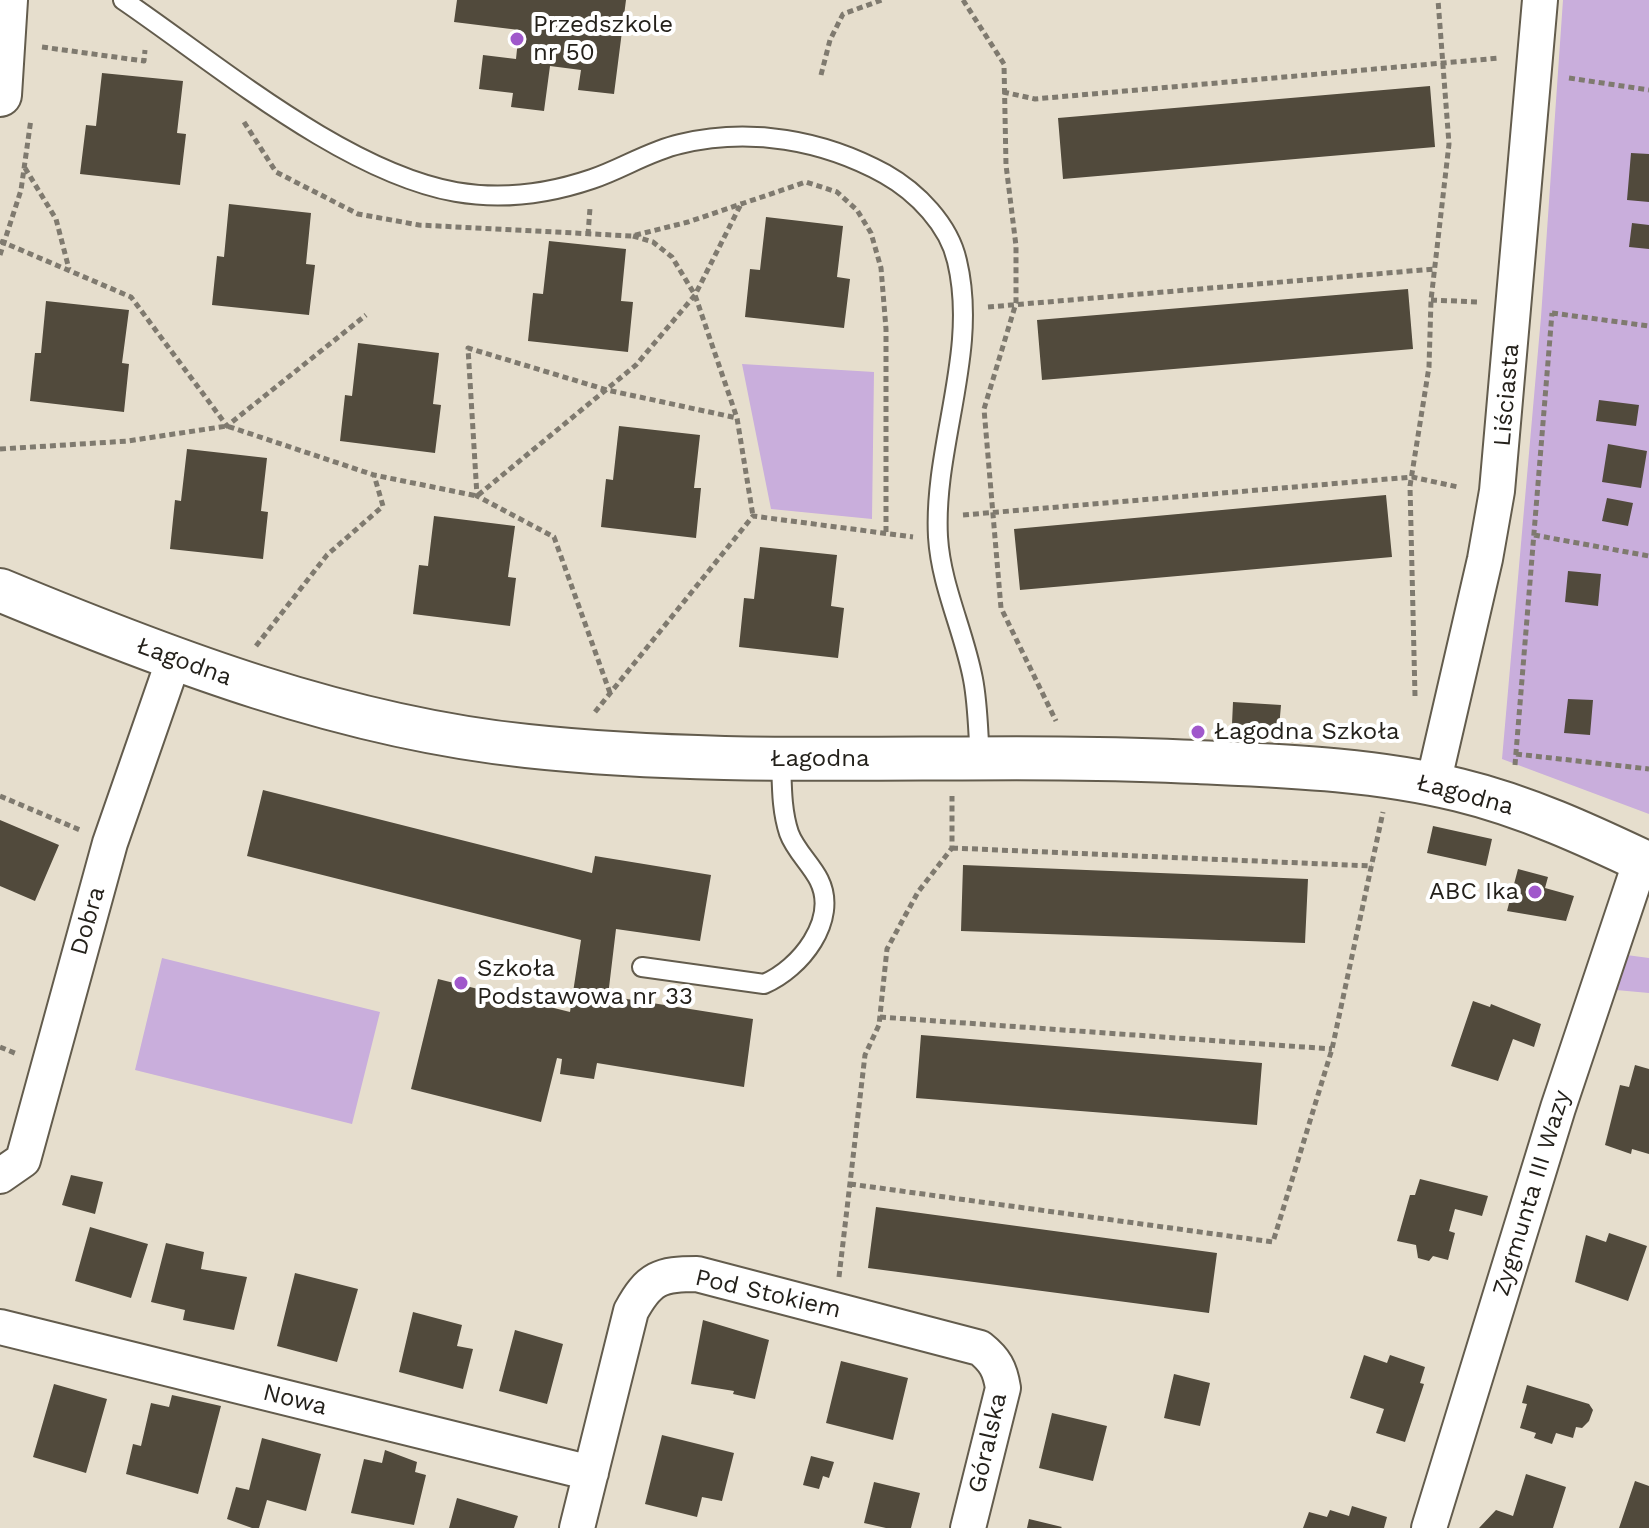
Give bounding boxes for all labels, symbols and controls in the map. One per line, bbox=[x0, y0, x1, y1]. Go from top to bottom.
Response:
place label: Przedszkole nr 50 bbox=[533, 11, 673, 67]
marker: Przedszkole nr 50 bbox=[508, 30, 526, 48]
street label: Liściasta bbox=[1488, 342, 1526, 448]
street label: Łagodna bbox=[132, 631, 236, 693]
place label: Łagodna Szkoła bbox=[1214, 718, 1400, 746]
marker: Łagodna Szkoła bbox=[1189, 723, 1207, 741]
street label: Łagodna bbox=[770, 745, 870, 773]
street label: Łagodna bbox=[1413, 768, 1517, 822]
place label: ABC Ika bbox=[1429, 878, 1519, 906]
street label: Dobra bbox=[65, 883, 111, 959]
marker: ABC Ika bbox=[1526, 883, 1544, 901]
place label: Szkoła Podstawowa nr 33 bbox=[477, 955, 693, 1011]
marker: Szkoła Podstawowa nr 33 bbox=[452, 974, 470, 992]
street label: Zygmunta III Wazy bbox=[1487, 1087, 1577, 1299]
street label: Pod Stokiem bbox=[692, 1263, 844, 1325]
street label: Nowa bbox=[260, 1378, 330, 1422]
street label: Góralska bbox=[963, 1390, 1013, 1496]

